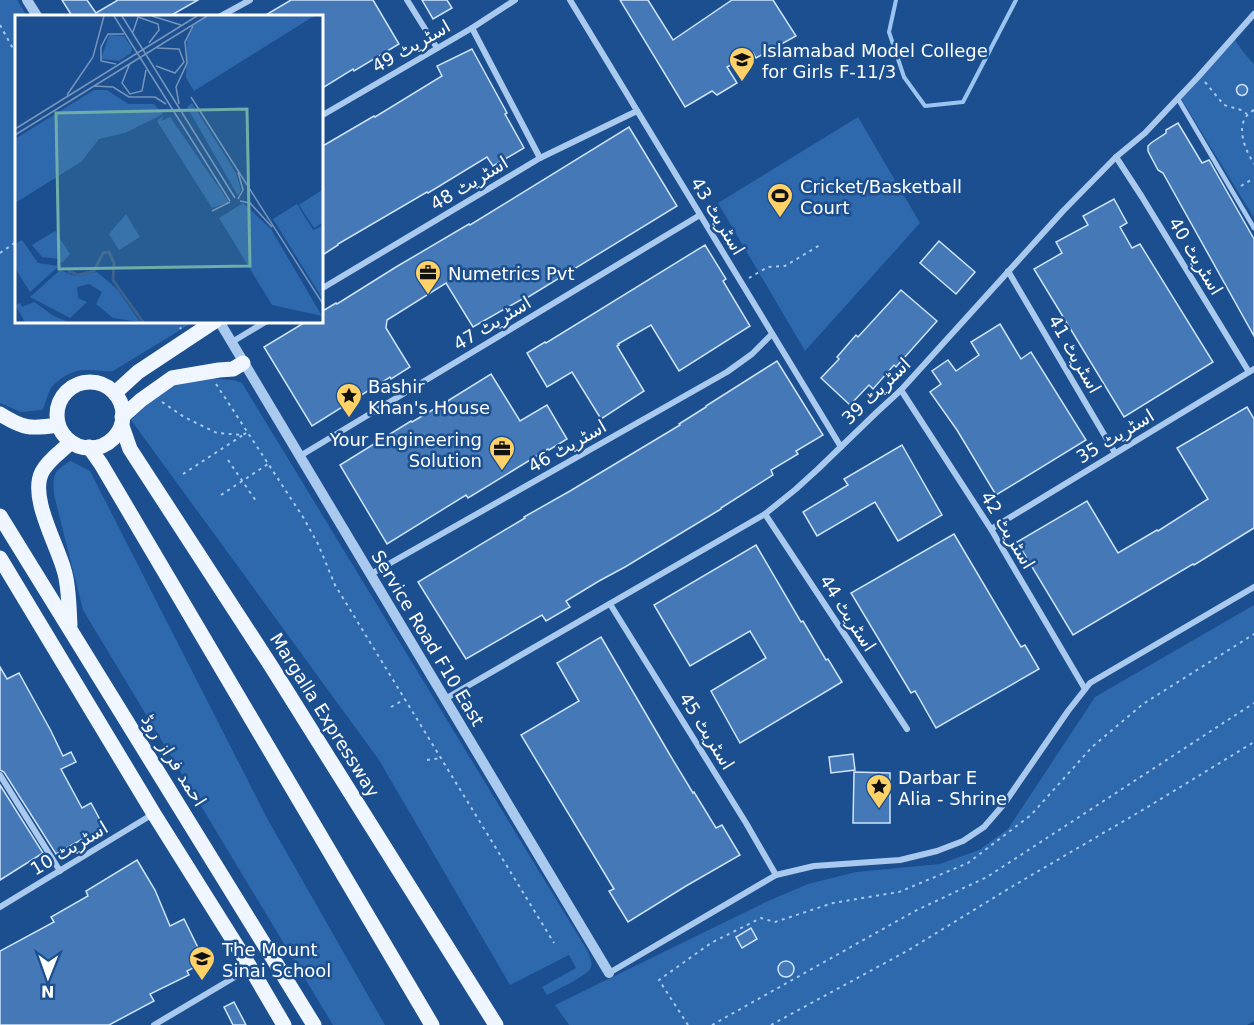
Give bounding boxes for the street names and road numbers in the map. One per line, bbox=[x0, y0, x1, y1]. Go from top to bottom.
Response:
street label: اسٹریٹ 49 bbox=[368, 15, 454, 78]
street label: اسٹریٹ 48 bbox=[426, 152, 512, 215]
street label: اسٹریٹ 43 bbox=[686, 173, 749, 259]
street label: اسٹریٹ 40 bbox=[1164, 213, 1227, 299]
street label: اسٹریٹ 47 bbox=[449, 292, 535, 355]
street label: اسٹریٹ 41 bbox=[1043, 311, 1106, 397]
street label: اسٹریٹ 39 bbox=[837, 353, 915, 429]
street label: اسٹریٹ 35 bbox=[1072, 405, 1158, 468]
street label: اسٹریٹ 46 bbox=[524, 415, 610, 478]
street label: اسٹریٹ 42 bbox=[976, 487, 1039, 573]
street label: Service Road F10 East bbox=[367, 546, 489, 730]
street label: اسٹریٹ 44 bbox=[815, 571, 880, 656]
street label: Margalla Expressway bbox=[266, 629, 384, 801]
street label: اسٹریٹ 45 bbox=[674, 689, 739, 774]
street label: احمد فراز روڈ bbox=[136, 710, 211, 811]
street label: اسٹریٹ 10 bbox=[26, 817, 112, 880]

